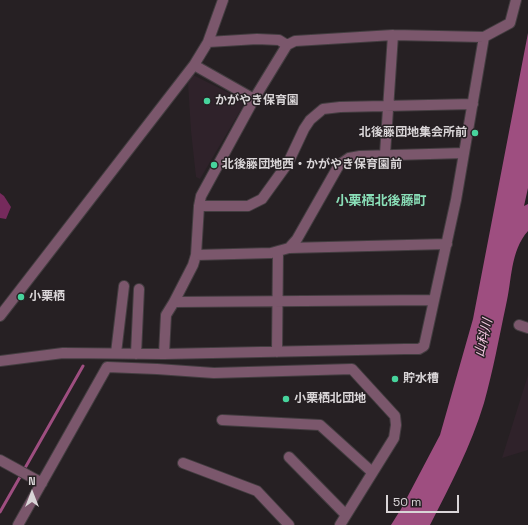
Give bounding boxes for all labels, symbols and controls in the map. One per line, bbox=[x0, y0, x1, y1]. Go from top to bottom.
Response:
place label: かがやき保育園 bbox=[215, 94, 299, 108]
marker: かがやき保育園 bbox=[202, 96, 212, 106]
place label: 北後藤団地集会所前 bbox=[359, 126, 467, 140]
marker: 北後藤団地集会所前 bbox=[470, 128, 480, 138]
place label: 北後藤団地西・かがやき保育園前 bbox=[222, 158, 402, 172]
marker: 北後藤団地西・かがやき保育園前 bbox=[209, 160, 219, 170]
district label: 小栗栖北後藤町 bbox=[336, 193, 426, 209]
place label: 小栗栖 bbox=[29, 290, 65, 304]
marker: 小栗栖 bbox=[16, 292, 26, 302]
water label: 山科川 bbox=[472, 317, 496, 359]
place label: 貯水槽 bbox=[403, 372, 439, 386]
marker: 貯水槽 bbox=[390, 374, 400, 384]
place label: 小栗栖北団地 bbox=[294, 392, 366, 406]
marker: 小栗栖北団地 bbox=[281, 394, 291, 404]
north arrow bbox=[12, 473, 52, 513]
text: N bbox=[28, 474, 36, 488]
scale bar bbox=[388, 487, 461, 513]
text: 50 m bbox=[393, 494, 421, 510]

